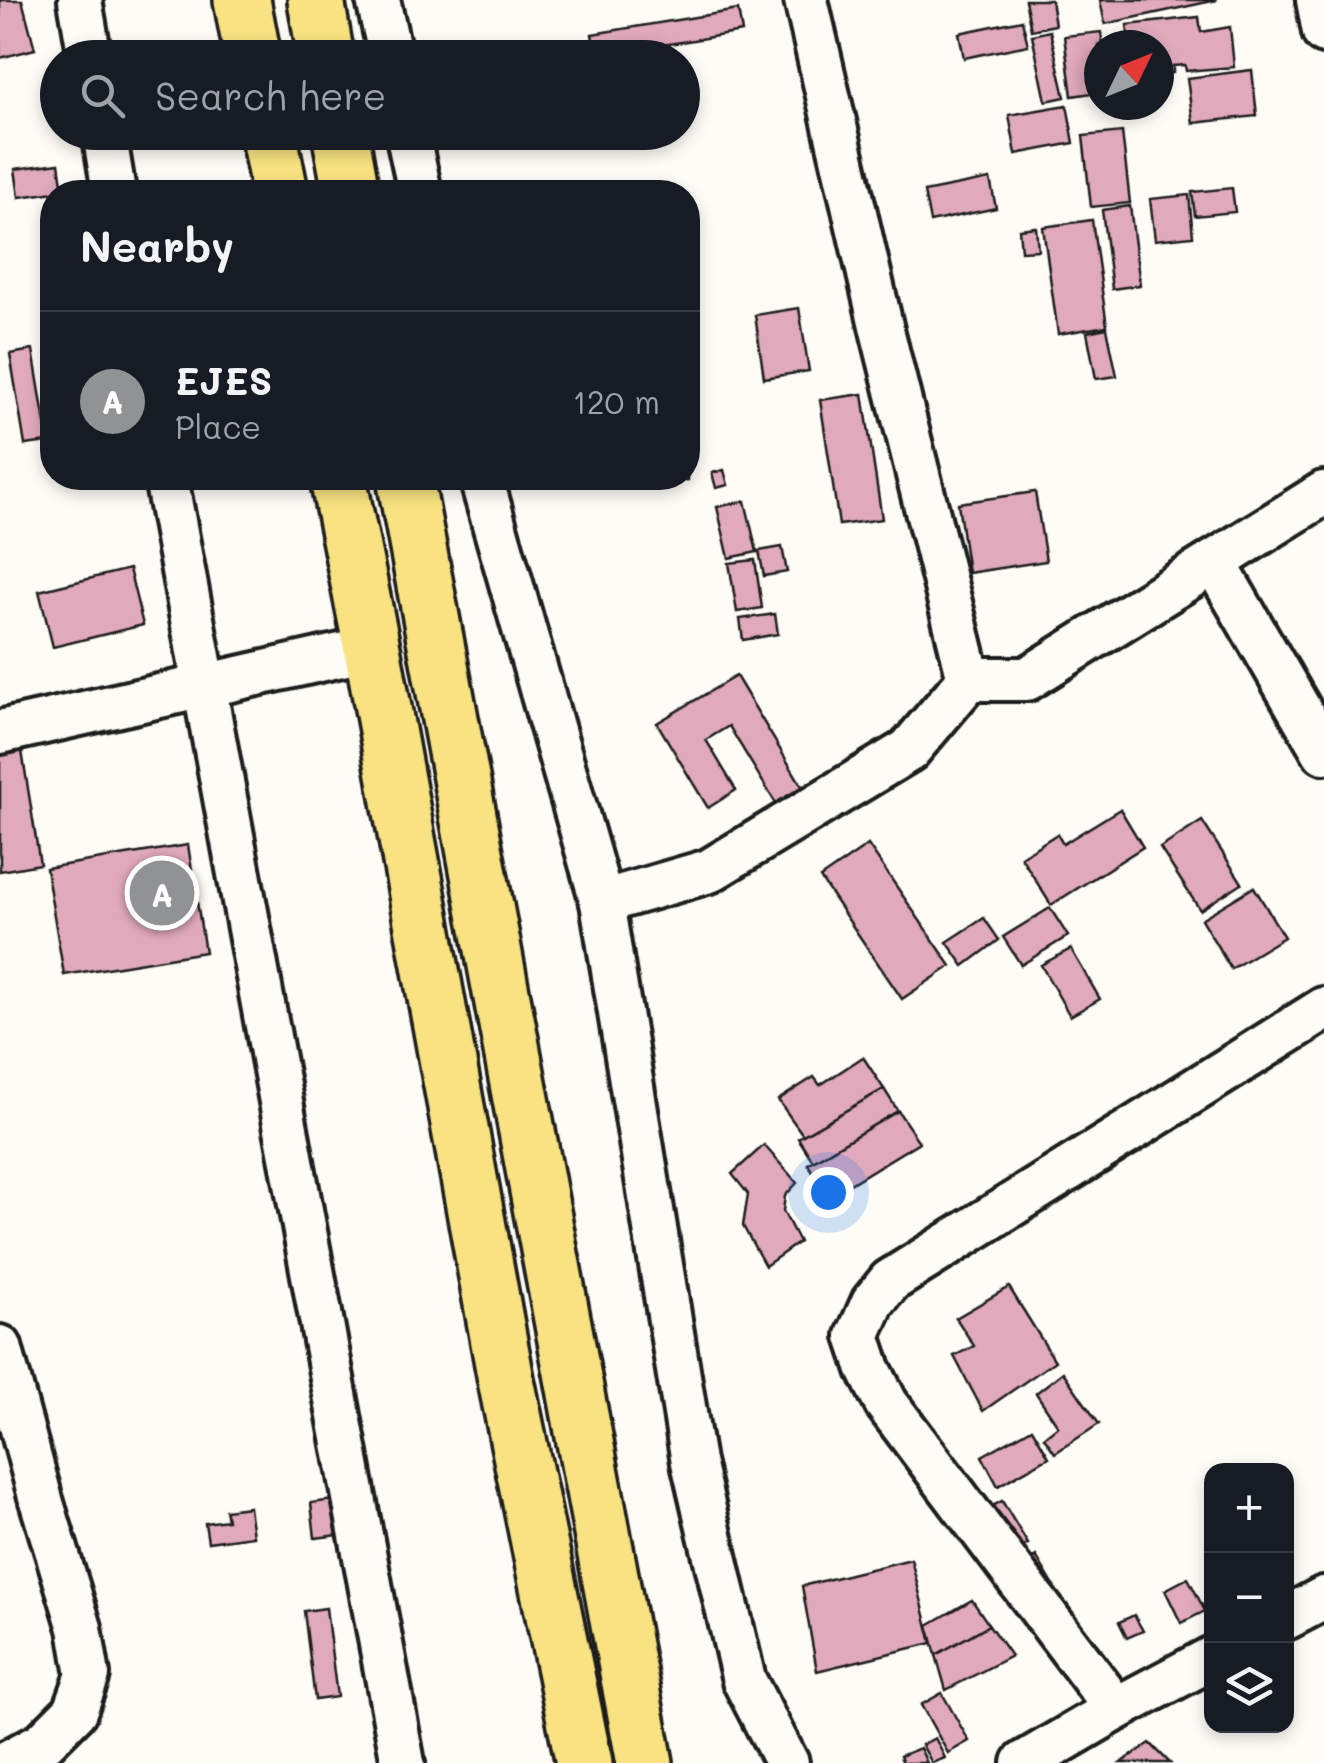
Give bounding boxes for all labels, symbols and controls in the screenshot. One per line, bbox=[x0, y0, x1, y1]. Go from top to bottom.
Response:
north arrow bbox=[1084, 30, 1174, 120]
search box bbox=[40, 40, 700, 150]
icon: search bbox=[75, 68, 130, 123]
text: Search here bbox=[155, 70, 386, 120]
text: Nearby bbox=[80, 218, 234, 273]
text: EJES bbox=[175, 355, 272, 405]
text: A bbox=[101, 380, 124, 422]
text: 120 m bbox=[572, 380, 660, 422]
text: Place bbox=[175, 405, 261, 447]
pin: A bbox=[130, 856, 194, 930]
your location bbox=[803, 1167, 854, 1218]
map controls bbox=[1204, 1463, 1294, 1733]
button: + bbox=[1204, 1463, 1294, 1553]
button: − bbox=[1204, 1553, 1294, 1643]
button: layers bbox=[1204, 1643, 1294, 1733]

